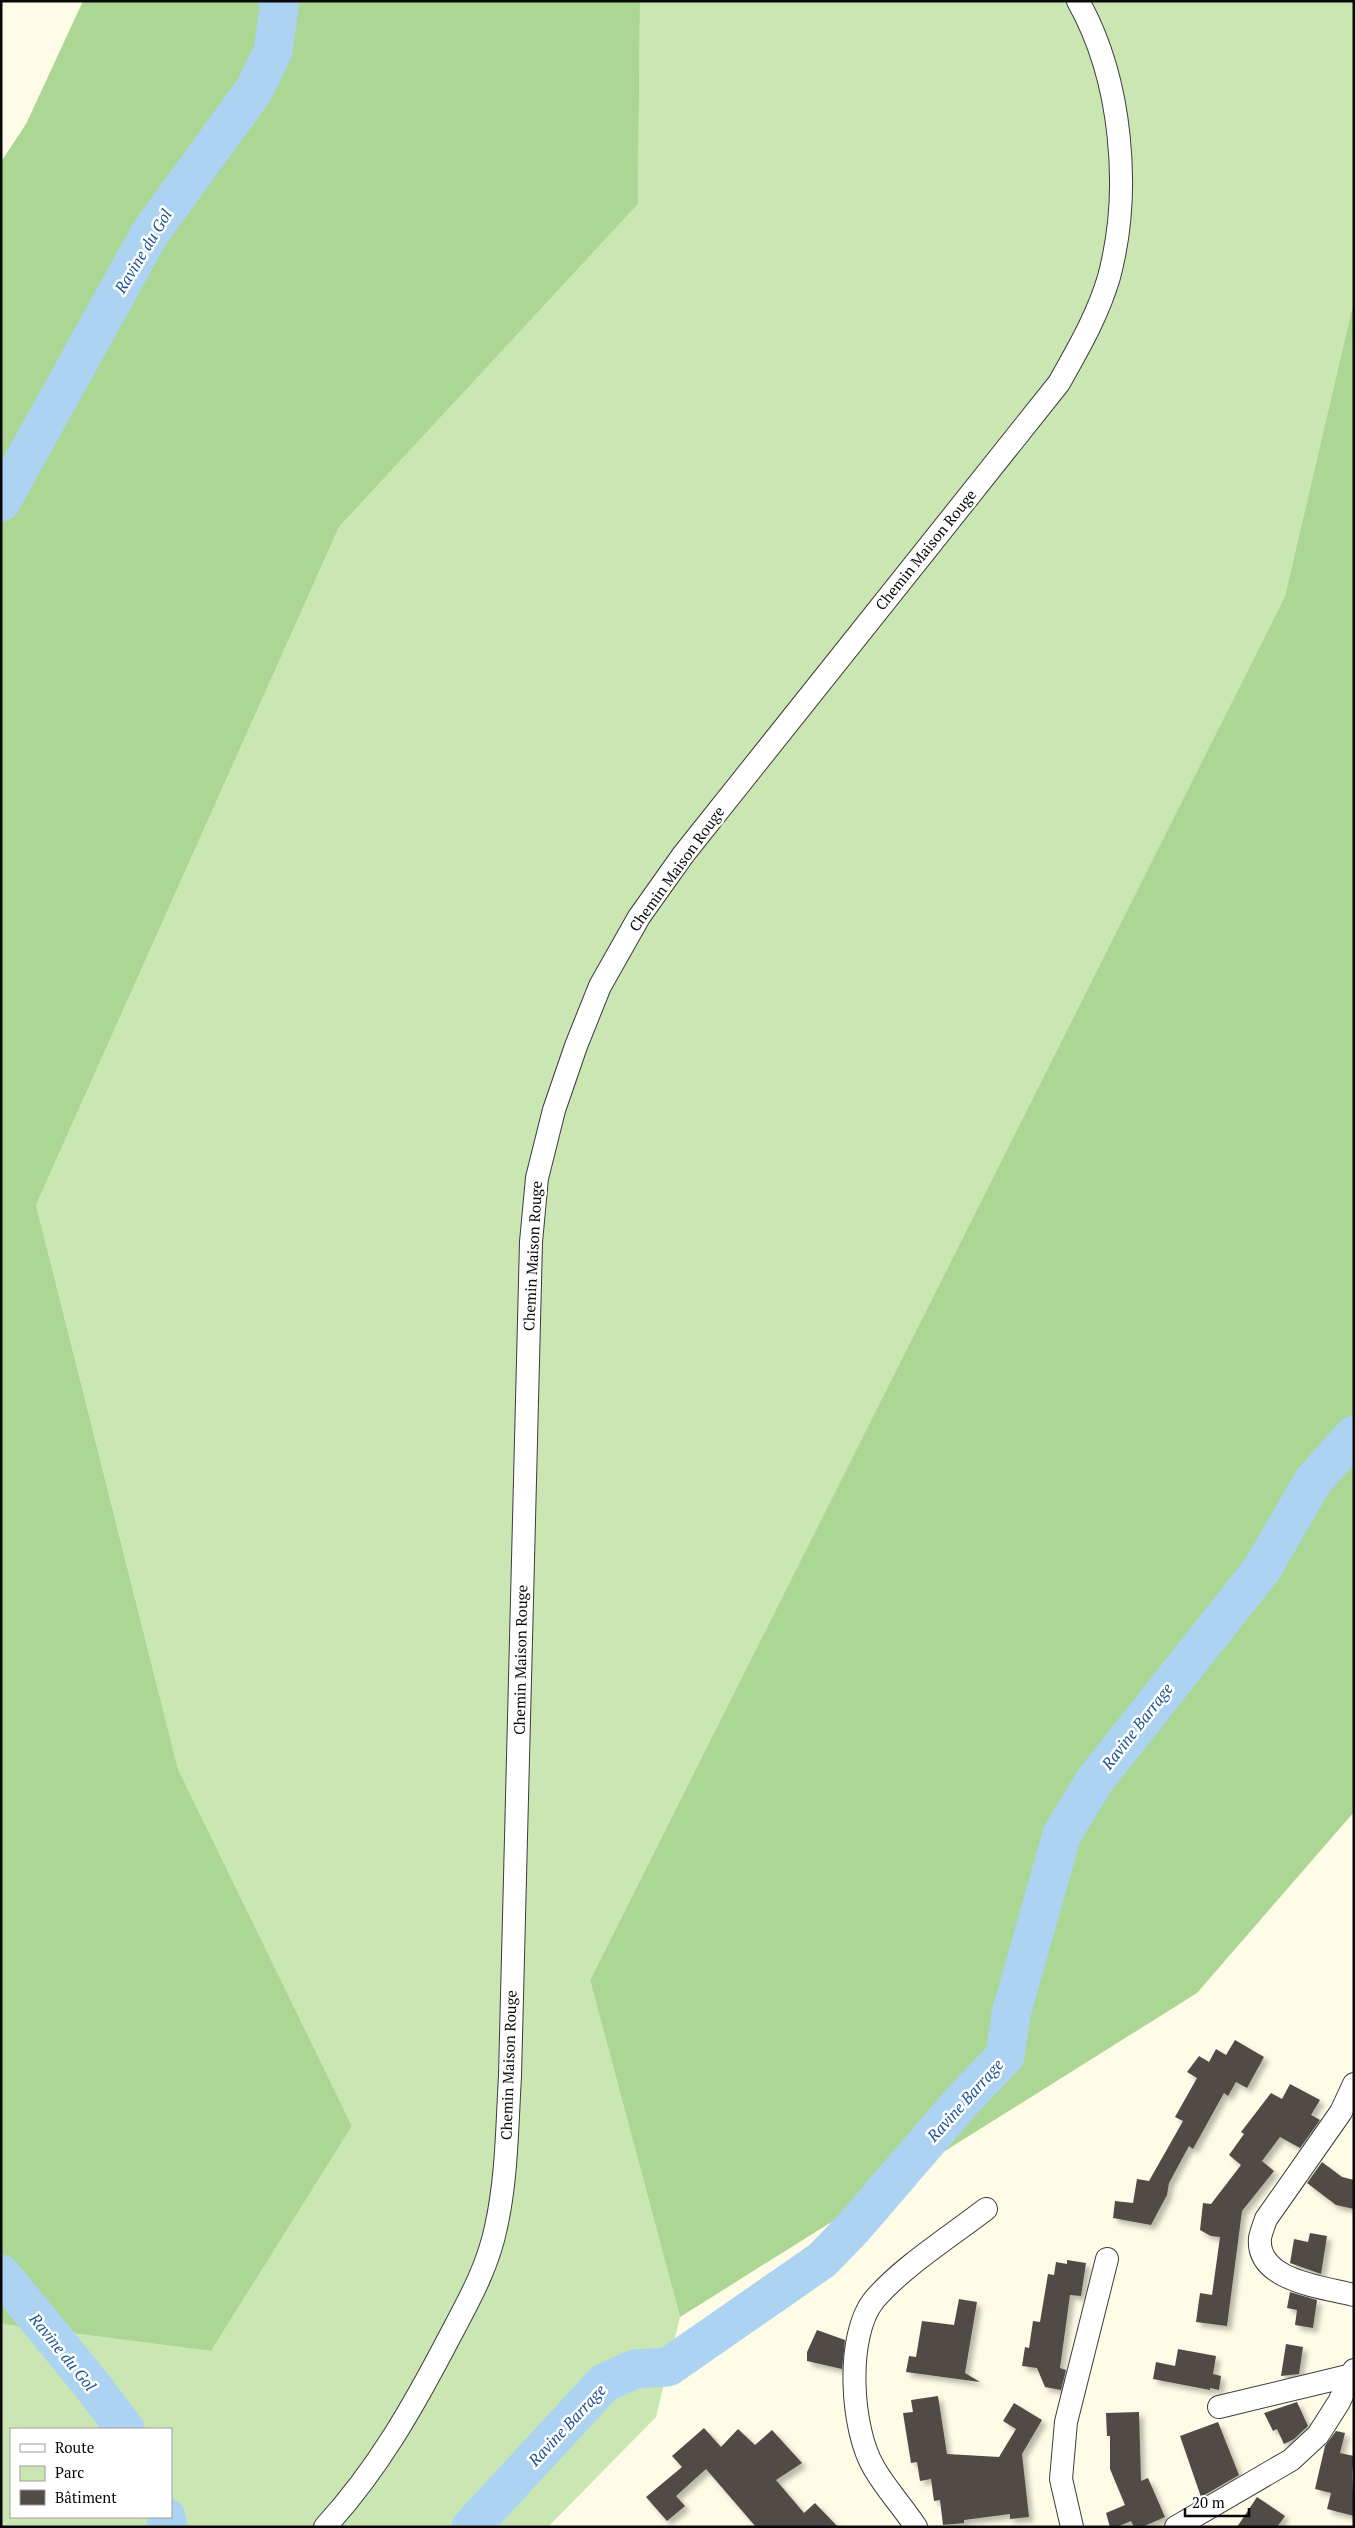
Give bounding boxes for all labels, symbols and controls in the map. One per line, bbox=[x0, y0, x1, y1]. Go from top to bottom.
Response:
water label: Ravine du Gol bbox=[109, 204, 177, 298]
street label: Chemin Maison Rouge bbox=[870, 485, 980, 614]
street label: Chemin Maison Rouge bbox=[624, 802, 728, 935]
street label: Chemin Maison Rouge bbox=[518, 1180, 546, 1331]
street label: Chemin Maison Rouge bbox=[509, 1585, 531, 1735]
water label: Ravine Barrage bbox=[1096, 1678, 1178, 1775]
street label: Chemin Maison Rouge bbox=[495, 1990, 521, 2140]
water label: Ravine Barrage bbox=[921, 2054, 1008, 2147]
water label: Ravine du Gol bbox=[24, 2308, 102, 2396]
water label: Ravine Barrage bbox=[523, 2379, 611, 2471]
legend bbox=[10, 2428, 172, 2518]
text: Route bbox=[55, 2437, 94, 2457]
text: Parc bbox=[55, 2462, 84, 2482]
scale bar bbox=[1185, 2486, 1249, 2518]
text: Bâtiment bbox=[55, 2487, 117, 2507]
text: 20 m bbox=[1192, 2492, 1225, 2512]

